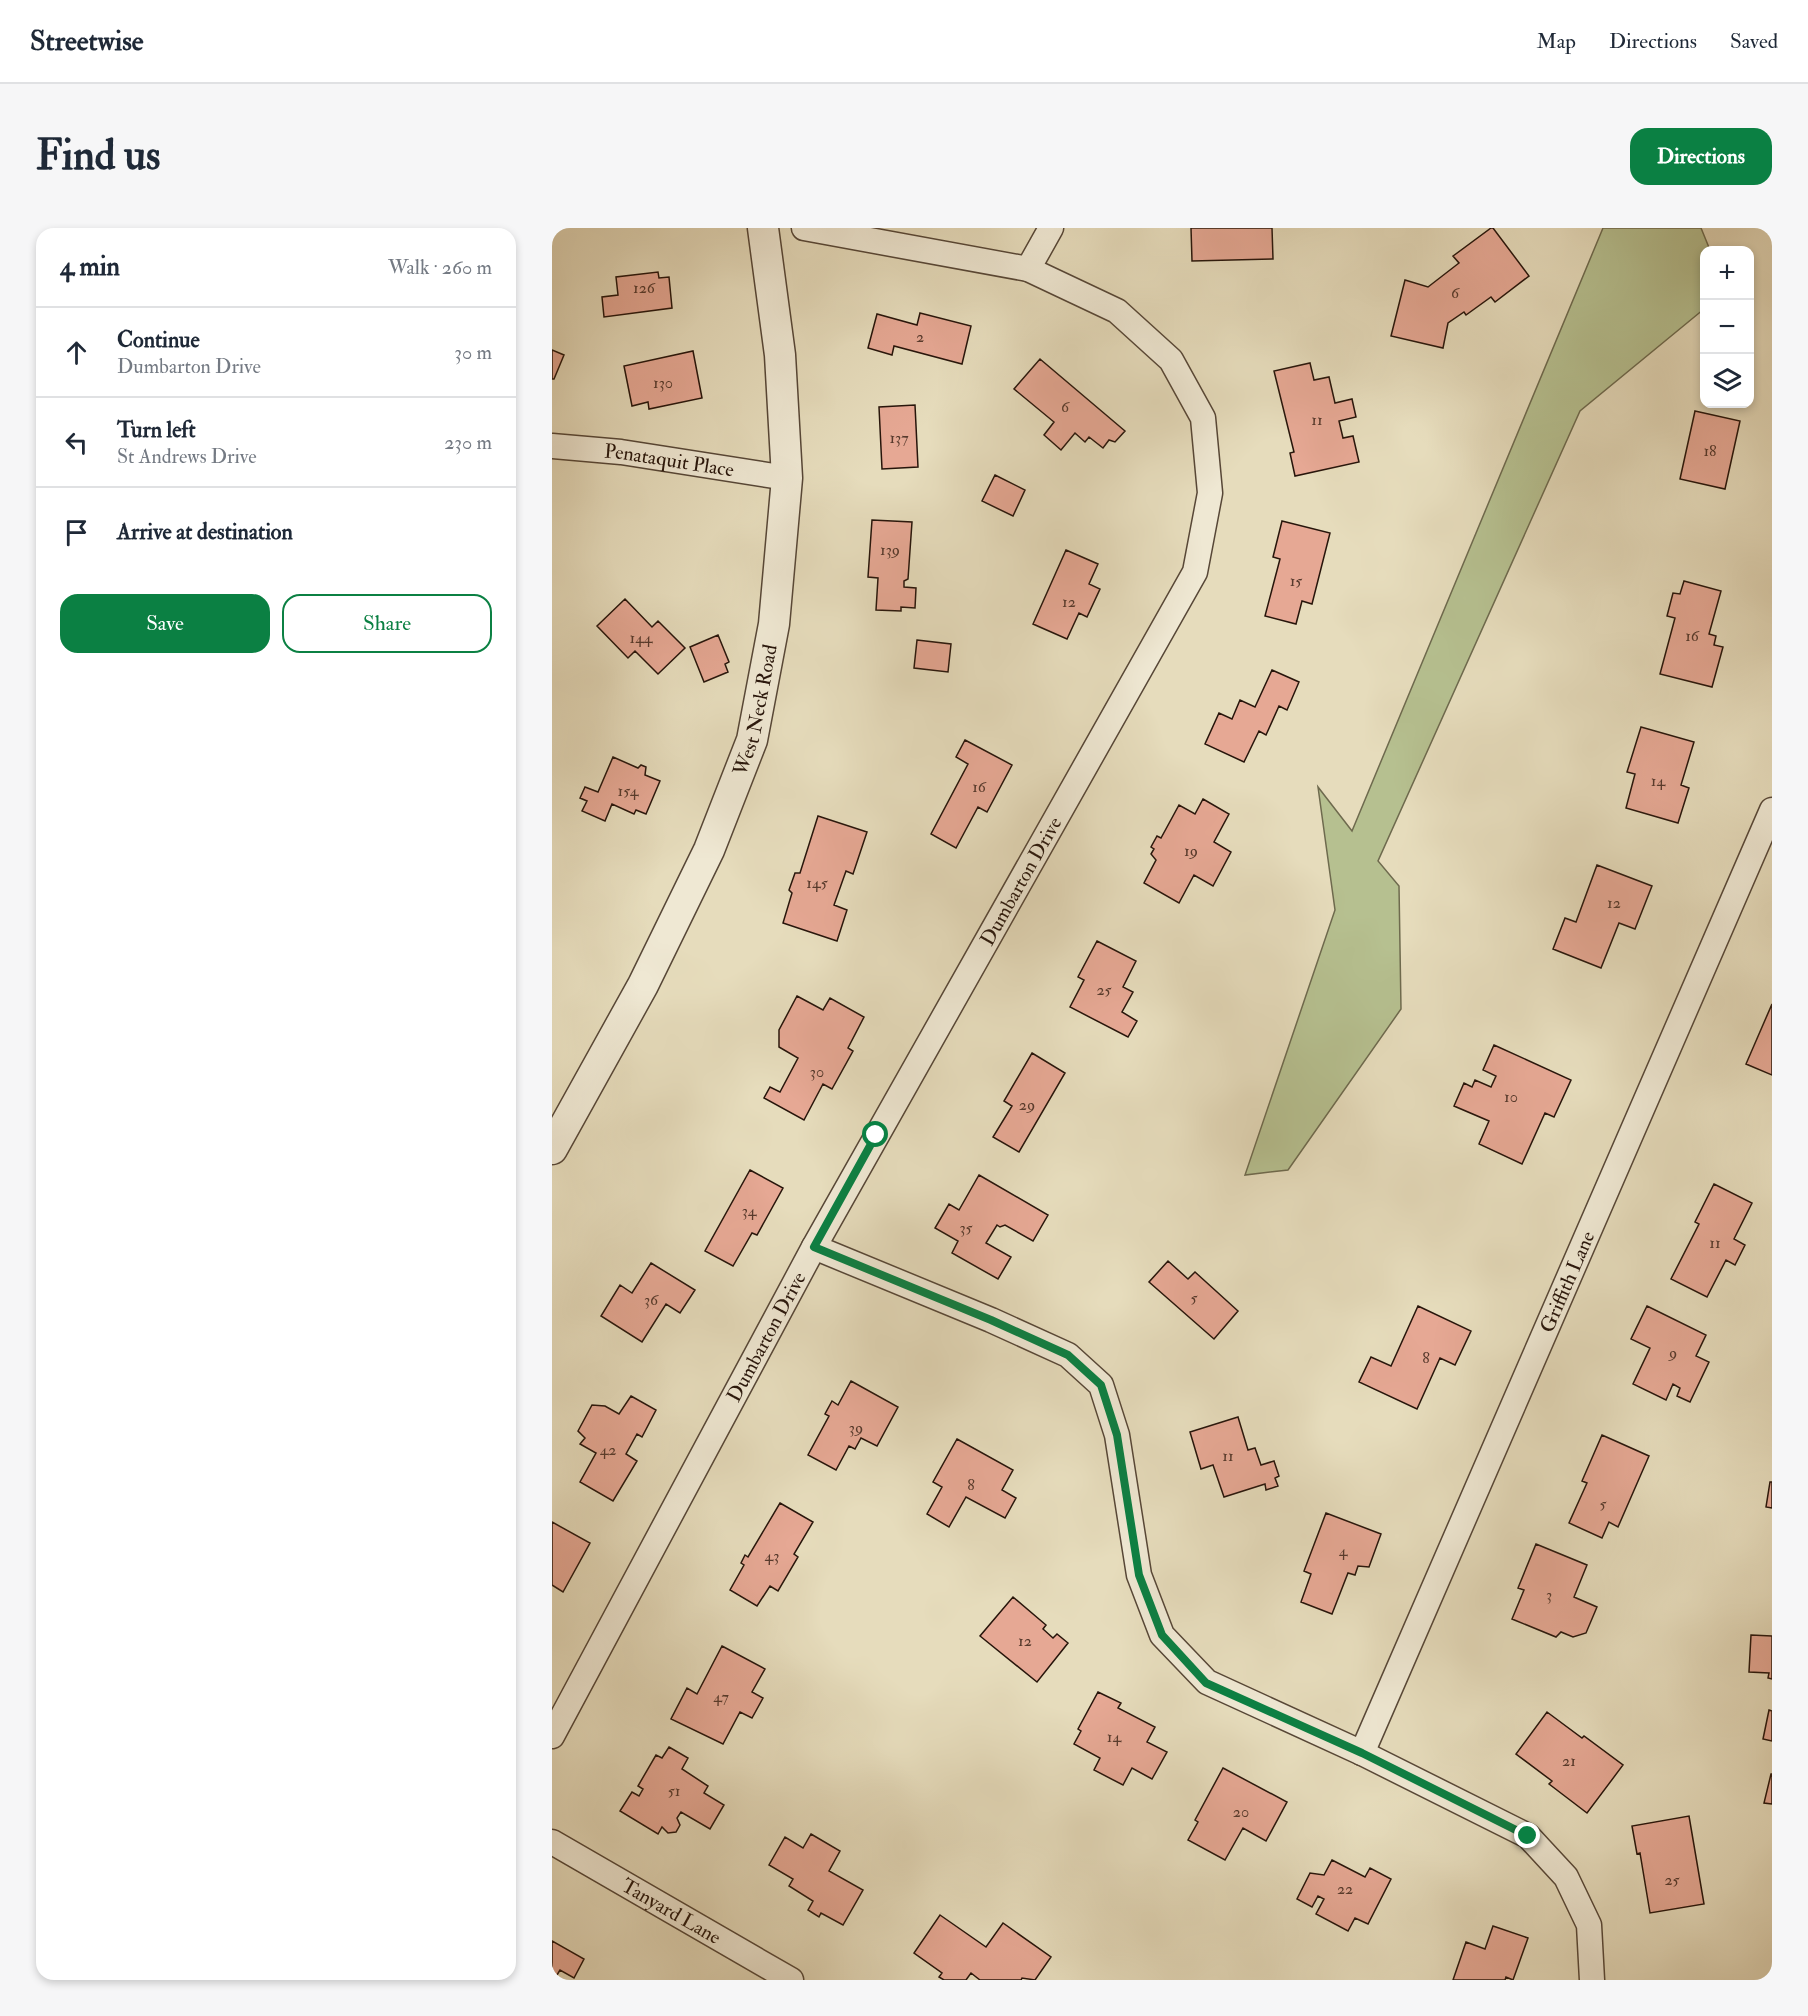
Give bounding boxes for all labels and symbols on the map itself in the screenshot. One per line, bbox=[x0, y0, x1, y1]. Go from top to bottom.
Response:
house number: 126 bbox=[633, 278, 656, 298]
house number: 6 bbox=[1451, 283, 1460, 303]
house number: 2 bbox=[916, 327, 924, 347]
house number: 130 bbox=[653, 373, 673, 393]
house number: 6 bbox=[1061, 397, 1070, 417]
house number: 11 bbox=[1311, 410, 1323, 430]
house number: 137 bbox=[889, 428, 909, 448]
street label: Penataquit Place bbox=[603, 439, 736, 483]
house number: 18 bbox=[1703, 441, 1717, 461]
house number: 139 bbox=[880, 540, 900, 560]
house number: 15 bbox=[1290, 571, 1302, 591]
house number: 12 bbox=[1062, 592, 1076, 612]
house number: 16 bbox=[1685, 626, 1700, 646]
house number: 144 bbox=[630, 628, 654, 648]
street label: West Neck Road bbox=[727, 642, 783, 780]
house number: 14 bbox=[1651, 771, 1667, 791]
house number: 16 bbox=[972, 777, 987, 797]
house number: 154 bbox=[618, 781, 640, 801]
street label: Dumbarton Drive bbox=[975, 812, 1067, 950]
house number: 19 bbox=[1184, 841, 1198, 861]
house number: 145 bbox=[806, 873, 828, 893]
house number: 12 bbox=[1607, 893, 1621, 913]
house number: 25 bbox=[1096, 980, 1112, 1000]
house number: 30 bbox=[810, 1062, 824, 1082]
house number: 10 bbox=[1504, 1087, 1518, 1107]
house number: 29 bbox=[1019, 1095, 1035, 1115]
route start bbox=[862, 1121, 888, 1147]
house number: 34 bbox=[742, 1201, 758, 1221]
house number: 35 bbox=[959, 1218, 973, 1238]
street label: Griffith Lane bbox=[1534, 1227, 1600, 1336]
house number: 11 bbox=[1709, 1233, 1721, 1253]
street label: Dumbarton Drive bbox=[721, 1268, 811, 1406]
house number: 5 bbox=[1190, 1288, 1198, 1308]
house number: 36 bbox=[644, 1290, 659, 1310]
house number: 9 bbox=[1668, 1343, 1677, 1363]
house number: 8 bbox=[1422, 1348, 1430, 1368]
house number: 39 bbox=[849, 1418, 863, 1438]
house number: 42 bbox=[600, 1440, 616, 1460]
house number: 11 bbox=[1222, 1446, 1234, 1466]
house number: 8 bbox=[967, 1475, 975, 1495]
house number: 5 bbox=[1599, 1494, 1607, 1514]
house number: 4 bbox=[1339, 1541, 1349, 1561]
house number: 43 bbox=[765, 1546, 779, 1566]
house number: 3 bbox=[1546, 1585, 1552, 1605]
house number: 12 bbox=[1018, 1631, 1032, 1651]
house number: 47 bbox=[713, 1687, 729, 1707]
house number: 14 bbox=[1107, 1727, 1123, 1747]
house number: 21 bbox=[1562, 1751, 1576, 1771]
house number: 51 bbox=[668, 1781, 680, 1801]
house number: 20 bbox=[1233, 1802, 1249, 1822]
route end bbox=[1514, 1822, 1540, 1848]
house number: 25 bbox=[1664, 1870, 1680, 1890]
street label: Tanyard Lane bbox=[617, 1873, 725, 1950]
house number: 22 bbox=[1337, 1879, 1353, 1899]

